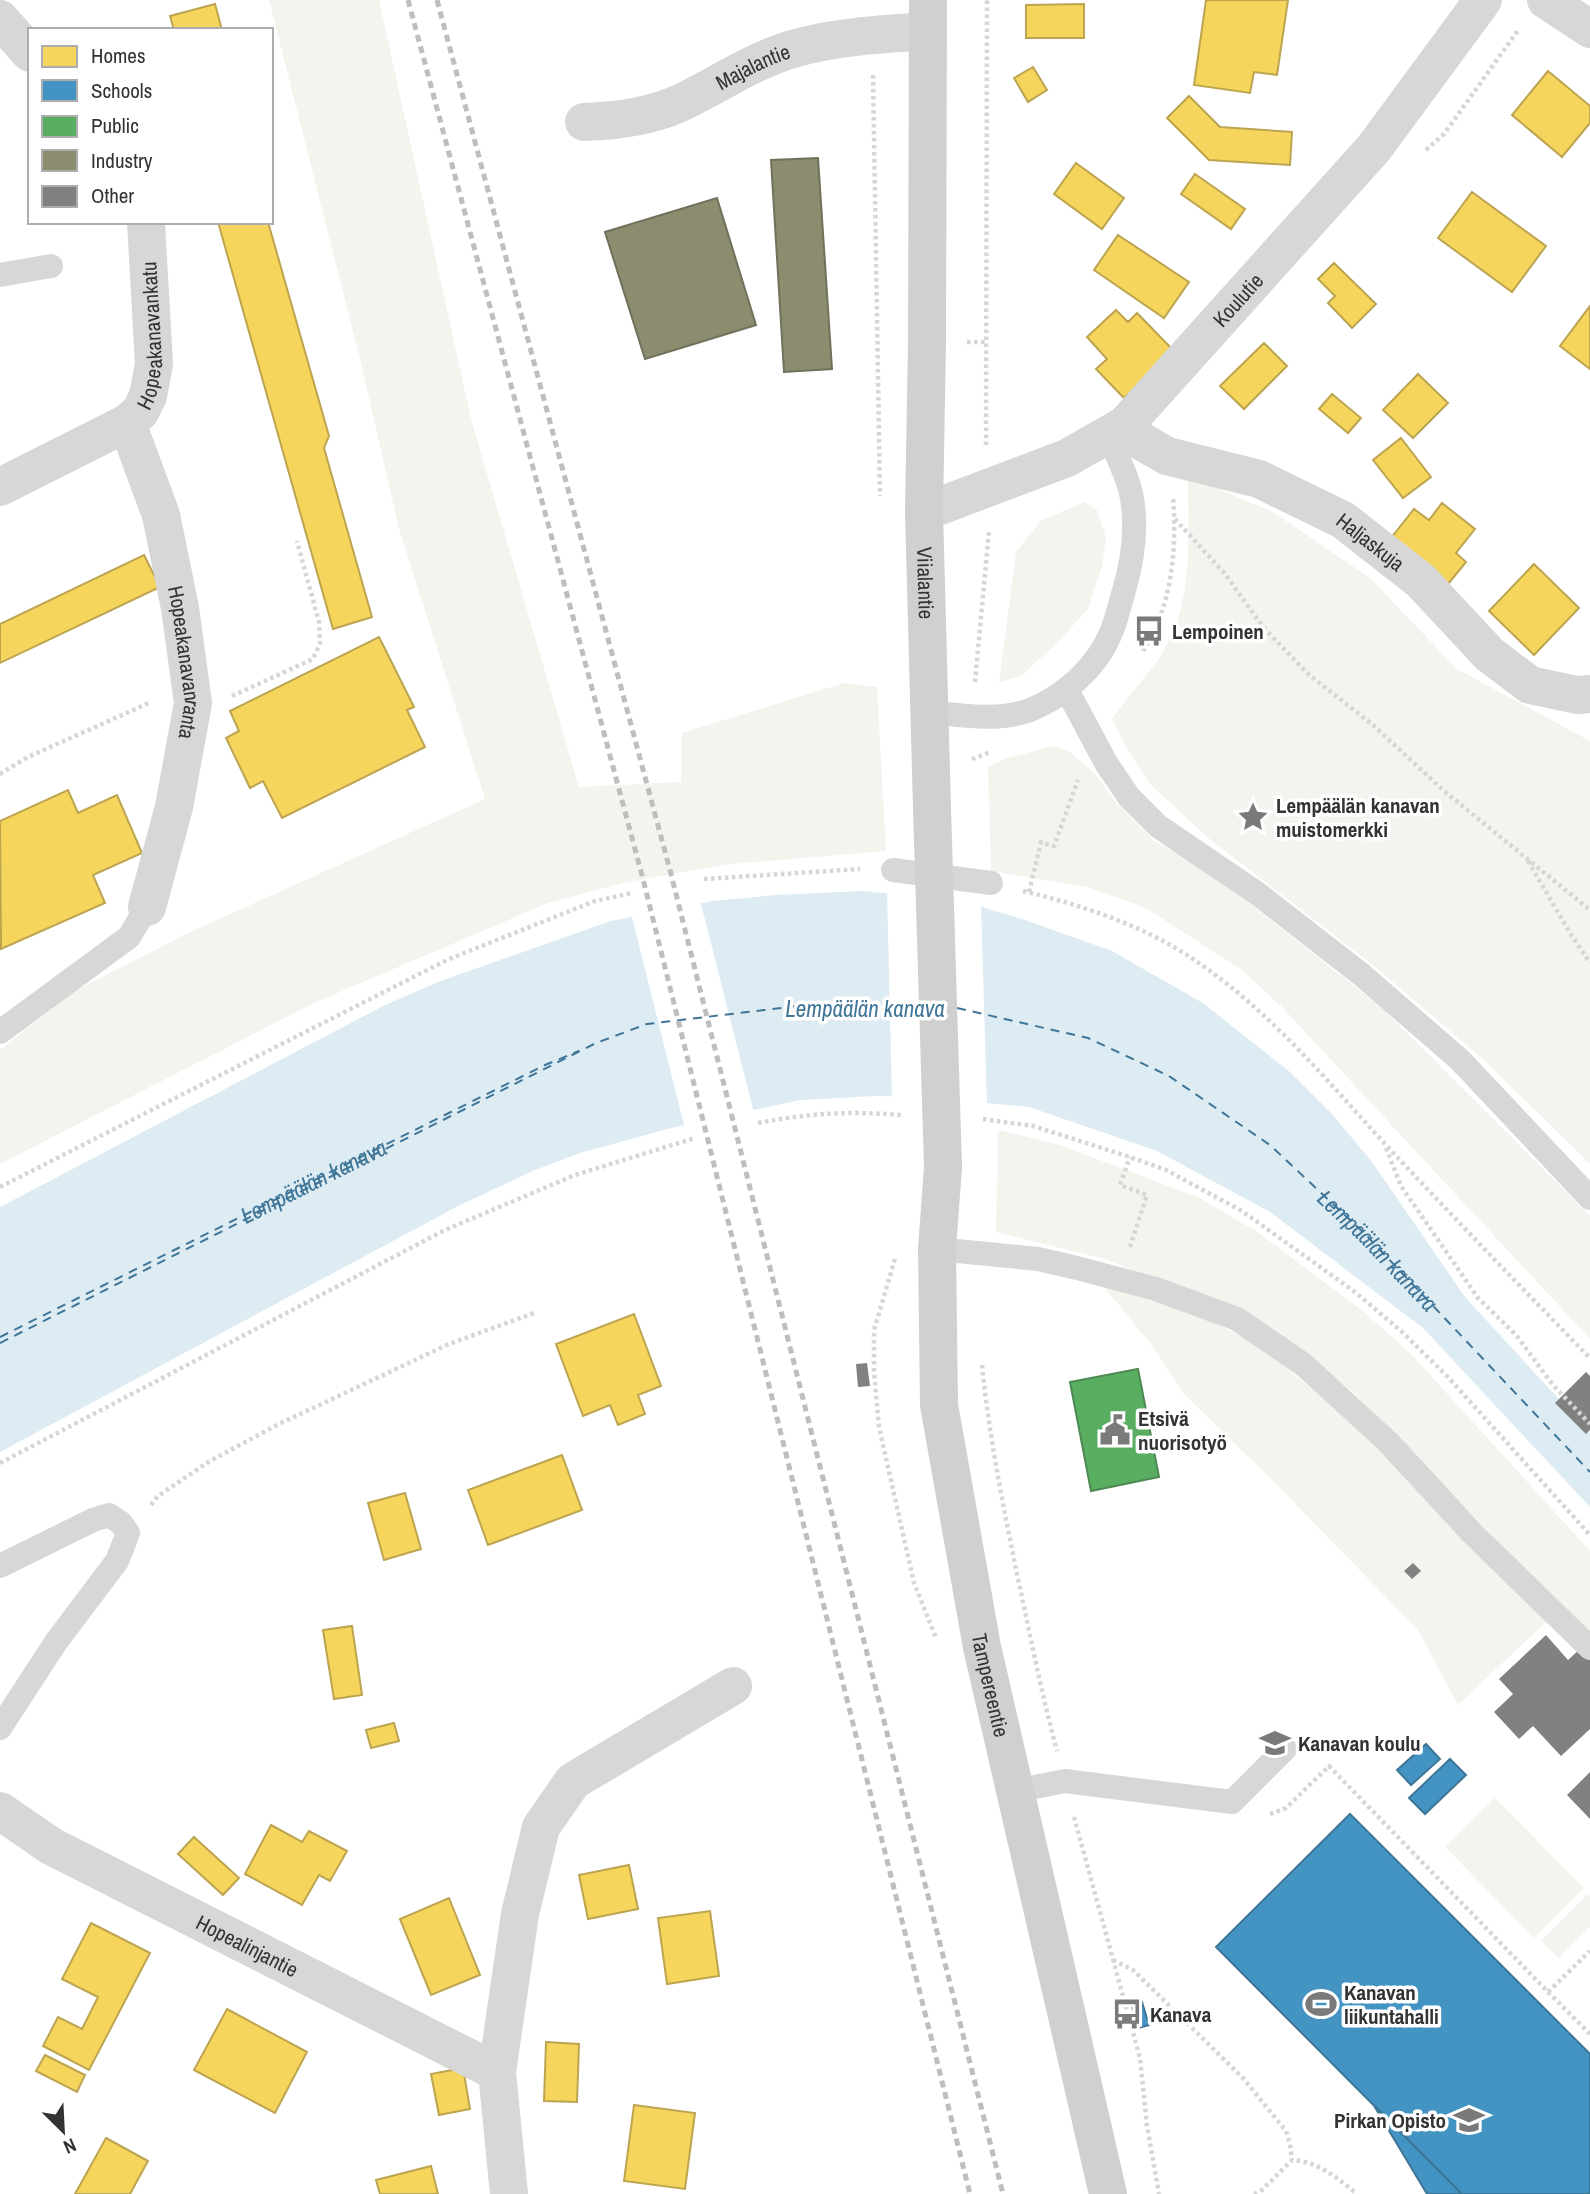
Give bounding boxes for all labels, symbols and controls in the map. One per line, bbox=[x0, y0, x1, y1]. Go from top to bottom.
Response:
legend bbox=[28, 28, 273, 224]
street label: Majalantie bbox=[710, 36, 794, 96]
text: Homes bbox=[91, 41, 146, 70]
text: Schools bbox=[91, 76, 152, 105]
text: Public bbox=[91, 111, 139, 140]
text: Industry bbox=[91, 146, 153, 175]
text: Other bbox=[91, 181, 134, 210]
street label: Hopeakanavankatu bbox=[129, 261, 169, 414]
street label: Koulutie bbox=[1206, 267, 1270, 333]
street label: Haljaskuja bbox=[1330, 506, 1411, 578]
street label: Viialantie bbox=[910, 546, 941, 620]
street label: Hopeakanavanranta bbox=[161, 583, 208, 742]
bus stop icon: Lempoinen bbox=[1132, 614, 1166, 648]
place label: Lempoinen bbox=[1172, 617, 1264, 646]
place label: Lempäälän kanavan muistomerkki bbox=[1276, 791, 1440, 844]
place icon: Lempäälän kanavan muistomerkki bbox=[1236, 800, 1270, 834]
water label: Lempäälän kanava bbox=[785, 993, 945, 1024]
water label: Lempäälän kanava bbox=[235, 1131, 391, 1230]
water label: Lempäälän kanava bbox=[1311, 1182, 1445, 1318]
place label: Etsivä nuorisotyö bbox=[1138, 1404, 1227, 1457]
public building icon: Etsivä nuorisotyö bbox=[1098, 1413, 1132, 1447]
street label: Tampereentie bbox=[965, 1631, 1017, 1740]
school or university icon: Kanavan koulu bbox=[1258, 1726, 1292, 1760]
place label: Kanavan koulu bbox=[1298, 1729, 1421, 1758]
street label: Hopealinjantie bbox=[191, 1907, 303, 1984]
place label: Kanavan liikuntahalli bbox=[1344, 1978, 1439, 2031]
sports icon: Kanavan liikuntahalli bbox=[1304, 1987, 1338, 2021]
bus stop icon: Kanava bbox=[1110, 1997, 1144, 2031]
place label: Kanava bbox=[1150, 2000, 1212, 2029]
north arrow bbox=[28, 2096, 98, 2166]
school or university icon: Pirkan Opisto bbox=[1452, 2103, 1486, 2137]
place label: Pirkan Opisto bbox=[1334, 2106, 1446, 2135]
text: N bbox=[59, 2132, 80, 2161]

